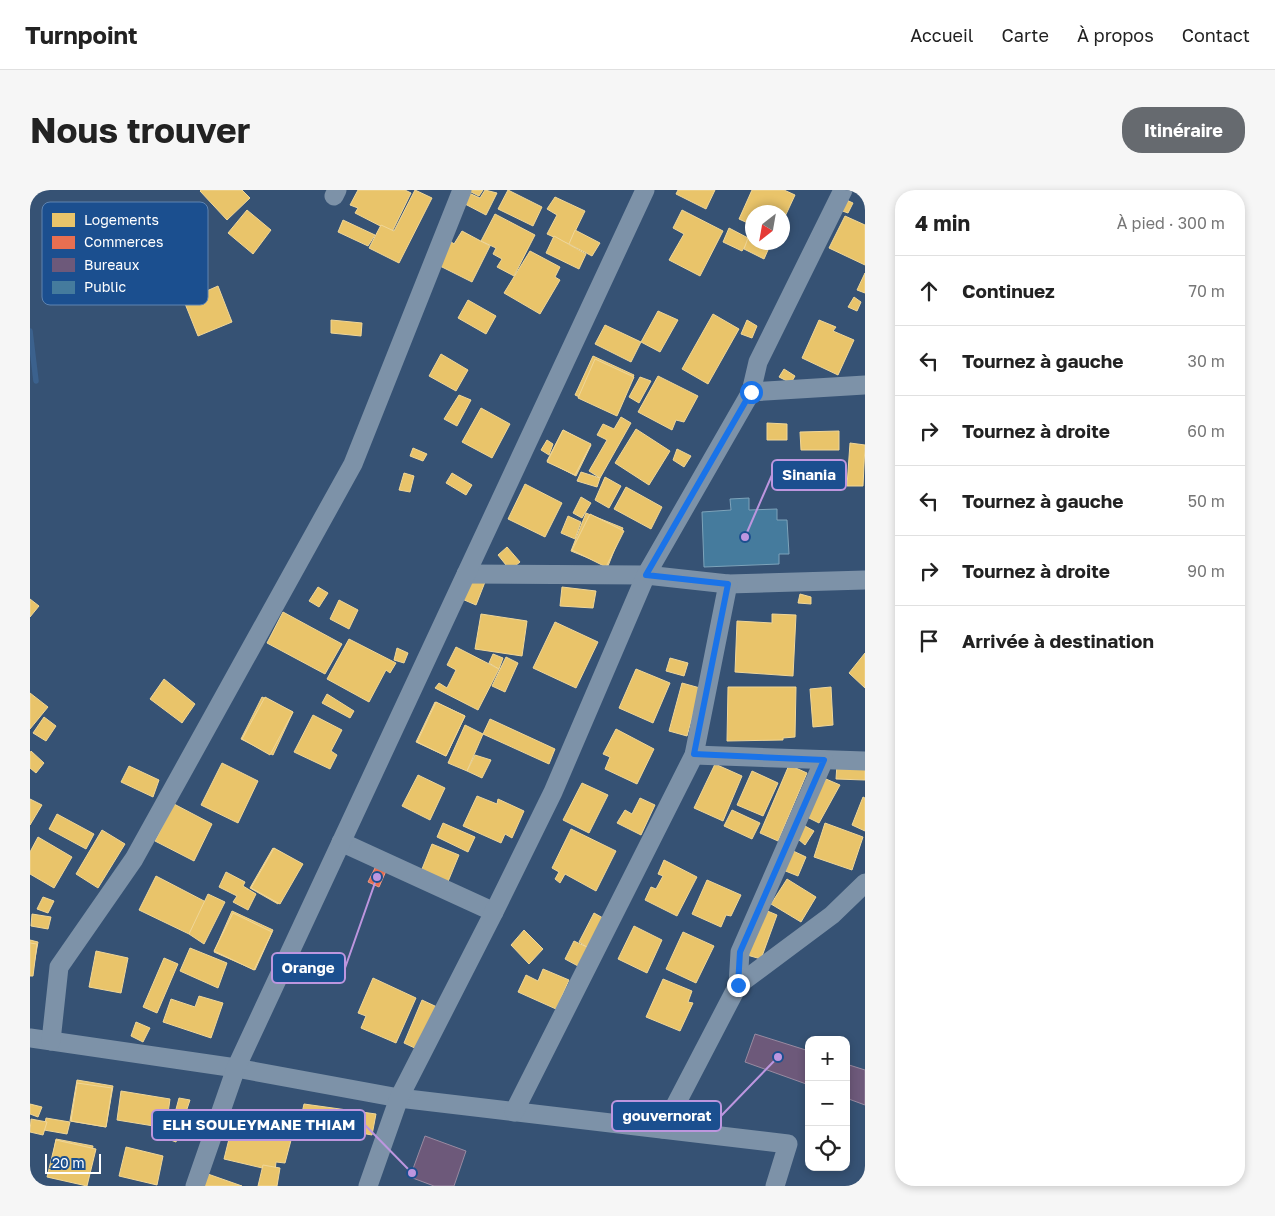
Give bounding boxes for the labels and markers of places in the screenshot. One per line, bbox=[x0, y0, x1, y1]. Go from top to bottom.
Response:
callout: Sinania bbox=[772, 460, 846, 490]
callout: Orange bbox=[272, 953, 345, 983]
callout: gouvernorat bbox=[612, 1101, 721, 1131]
callout: ELH SOULEYMANE THIAM bbox=[152, 1110, 365, 1140]

